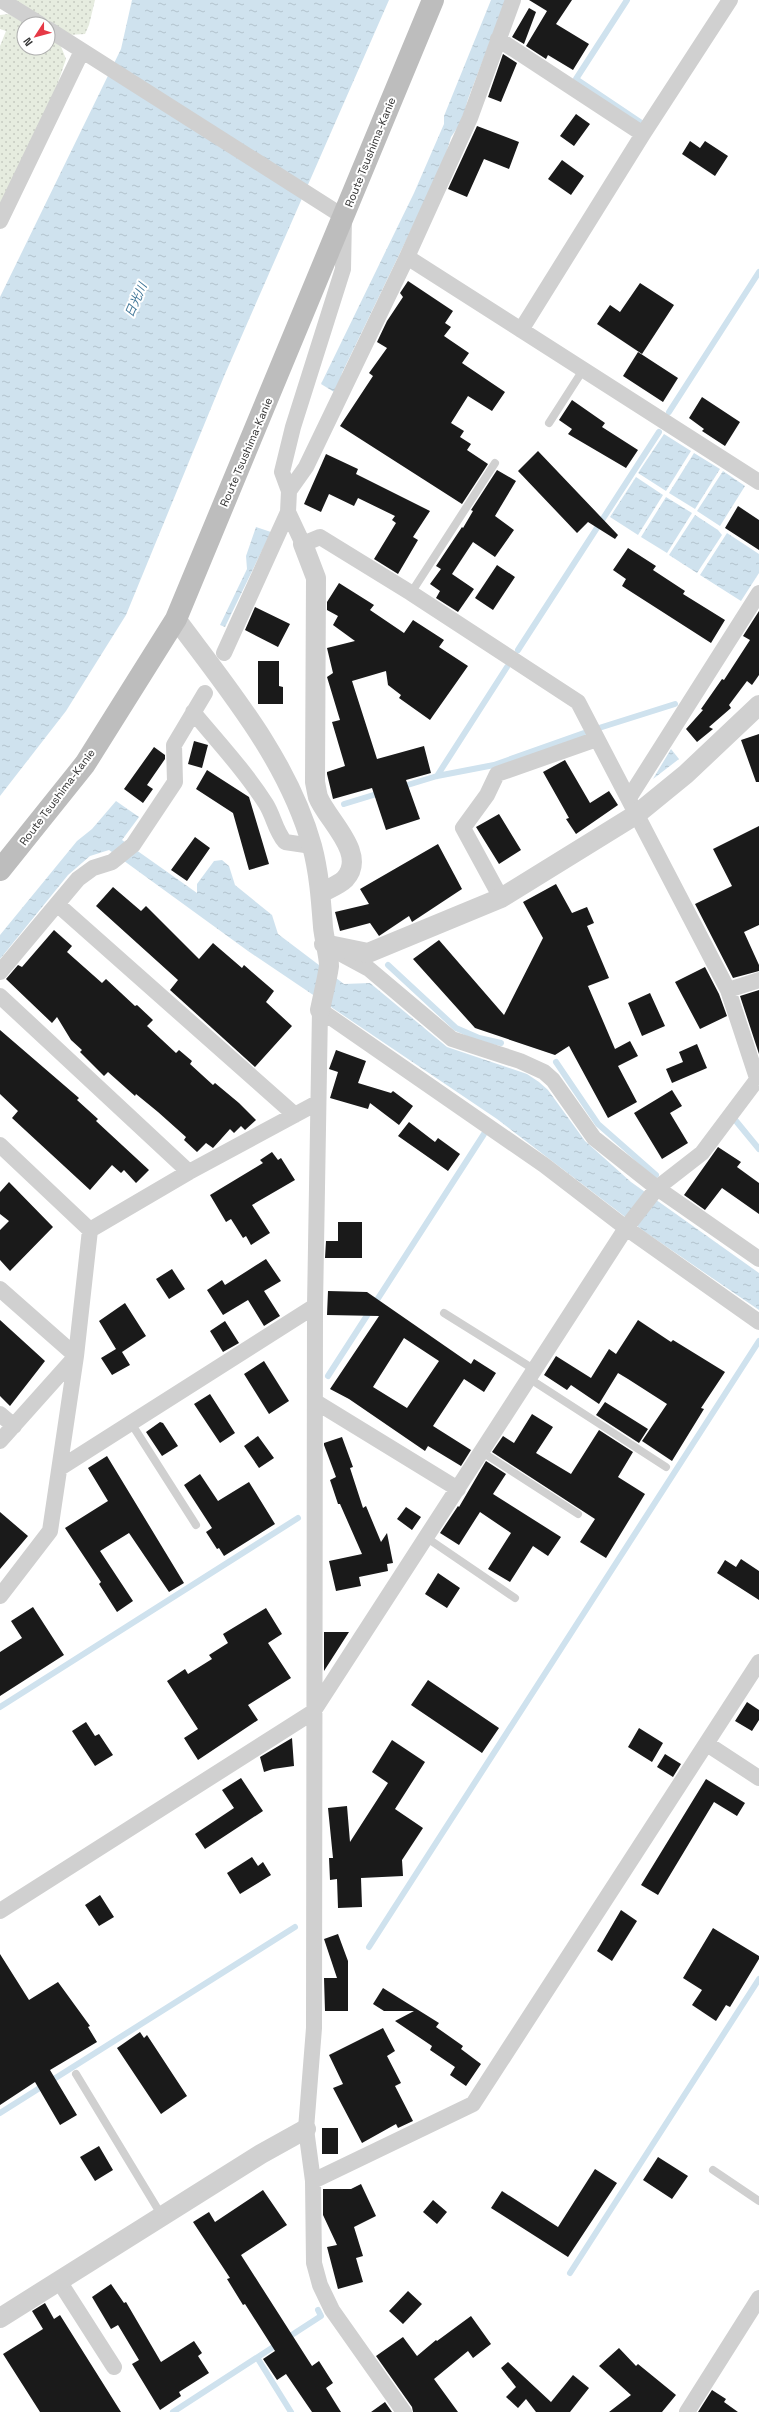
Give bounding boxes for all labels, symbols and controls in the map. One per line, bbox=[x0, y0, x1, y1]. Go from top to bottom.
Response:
north arrow bbox=[16, 16, 56, 56]
text: N bbox=[20, 35, 36, 49]
street label: Route Tsushima-Kanie bbox=[342, 95, 398, 209]
water label: 日光川 bbox=[121, 278, 151, 320]
street label: Route Tsushima-Kanie bbox=[217, 395, 275, 509]
street label: Route Tsushima-Kanie bbox=[16, 746, 98, 848]

